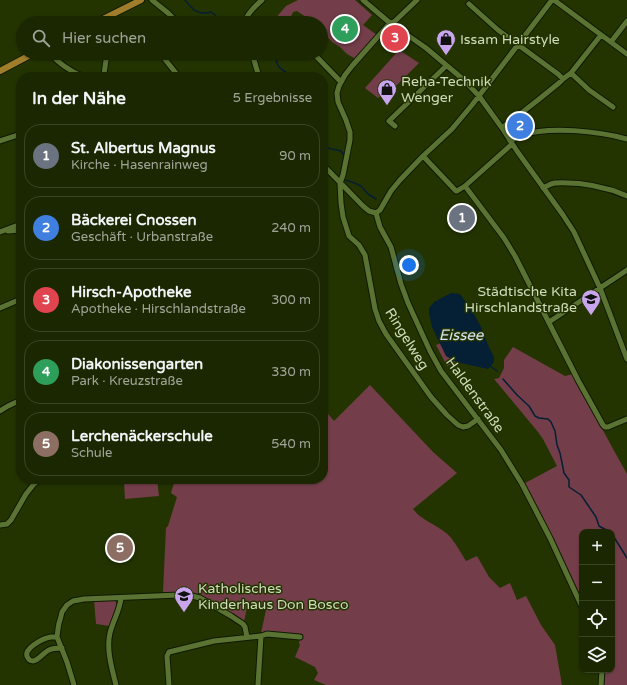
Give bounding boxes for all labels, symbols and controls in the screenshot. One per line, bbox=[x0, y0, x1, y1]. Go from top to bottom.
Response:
pin: 4 bbox=[332, 14, 358, 44]
search box bbox=[16, 16, 328, 60]
pin: 3 bbox=[382, 23, 408, 53]
icon: search bbox=[30, 27, 52, 49]
shop icon: Issam Hairstyle bbox=[435, 28, 457, 56]
text: Hier suchen bbox=[62, 29, 146, 47]
place label: Issam Hairstyle bbox=[460, 31, 560, 48]
place label: Reha-Technik Wenger bbox=[401, 73, 492, 106]
shop icon: Reha-Technik Wenger bbox=[376, 78, 398, 106]
text: In der Nähe bbox=[32, 88, 126, 109]
text: 5 Ergebnisse bbox=[233, 90, 312, 106]
pin: 2 bbox=[507, 111, 533, 141]
text: St. Albertus Magnus bbox=[71, 139, 216, 157]
text: 1 bbox=[42, 148, 50, 164]
text: 90 m bbox=[279, 148, 311, 164]
text: Kirche · Hasenrainweg bbox=[71, 157, 208, 173]
pin: 1 bbox=[449, 203, 475, 233]
text: Bäckerei Cnossen bbox=[71, 211, 197, 229]
text: 2 bbox=[42, 220, 50, 236]
text: 240 m bbox=[271, 220, 311, 236]
text: Geschäft · Urbanstraße bbox=[71, 229, 213, 245]
your location bbox=[399, 255, 419, 275]
text: Hirsch-Apotheke bbox=[71, 283, 191, 301]
place label: Städtische Kita Hirschlandstraße bbox=[465, 283, 577, 316]
school or university icon: Städtische Kita Hirschlandstraße bbox=[580, 288, 602, 316]
text: 3 bbox=[42, 292, 50, 308]
text: 300 m bbox=[271, 292, 311, 308]
text: Apotheke · Hirschlandstraße bbox=[71, 301, 246, 317]
street label: Ringelweg bbox=[381, 305, 433, 373]
water label: Eissee bbox=[439, 326, 485, 344]
street label: Haldenstraße bbox=[442, 354, 508, 436]
text: Diakonissengarten bbox=[71, 355, 203, 373]
text: 4 bbox=[42, 364, 50, 380]
text: 330 m bbox=[271, 364, 311, 380]
text: Park · Kreuzstraße bbox=[71, 373, 183, 389]
text: Lerchenäckerschule bbox=[71, 427, 213, 445]
text: 5 bbox=[42, 436, 50, 452]
text: 540 m bbox=[271, 436, 311, 452]
text: Schule bbox=[71, 445, 112, 461]
map controls bbox=[579, 529, 615, 673]
button: + bbox=[579, 529, 615, 565]
pin: 5 bbox=[107, 533, 133, 563]
button: − bbox=[579, 565, 615, 601]
place label: Katholisches Kinderhaus Don Bosco bbox=[198, 580, 348, 613]
school or university icon: Katholisches Kinderhaus Don Bosco bbox=[173, 585, 195, 613]
button: locate bbox=[579, 601, 615, 637]
button: layers bbox=[579, 637, 615, 673]

